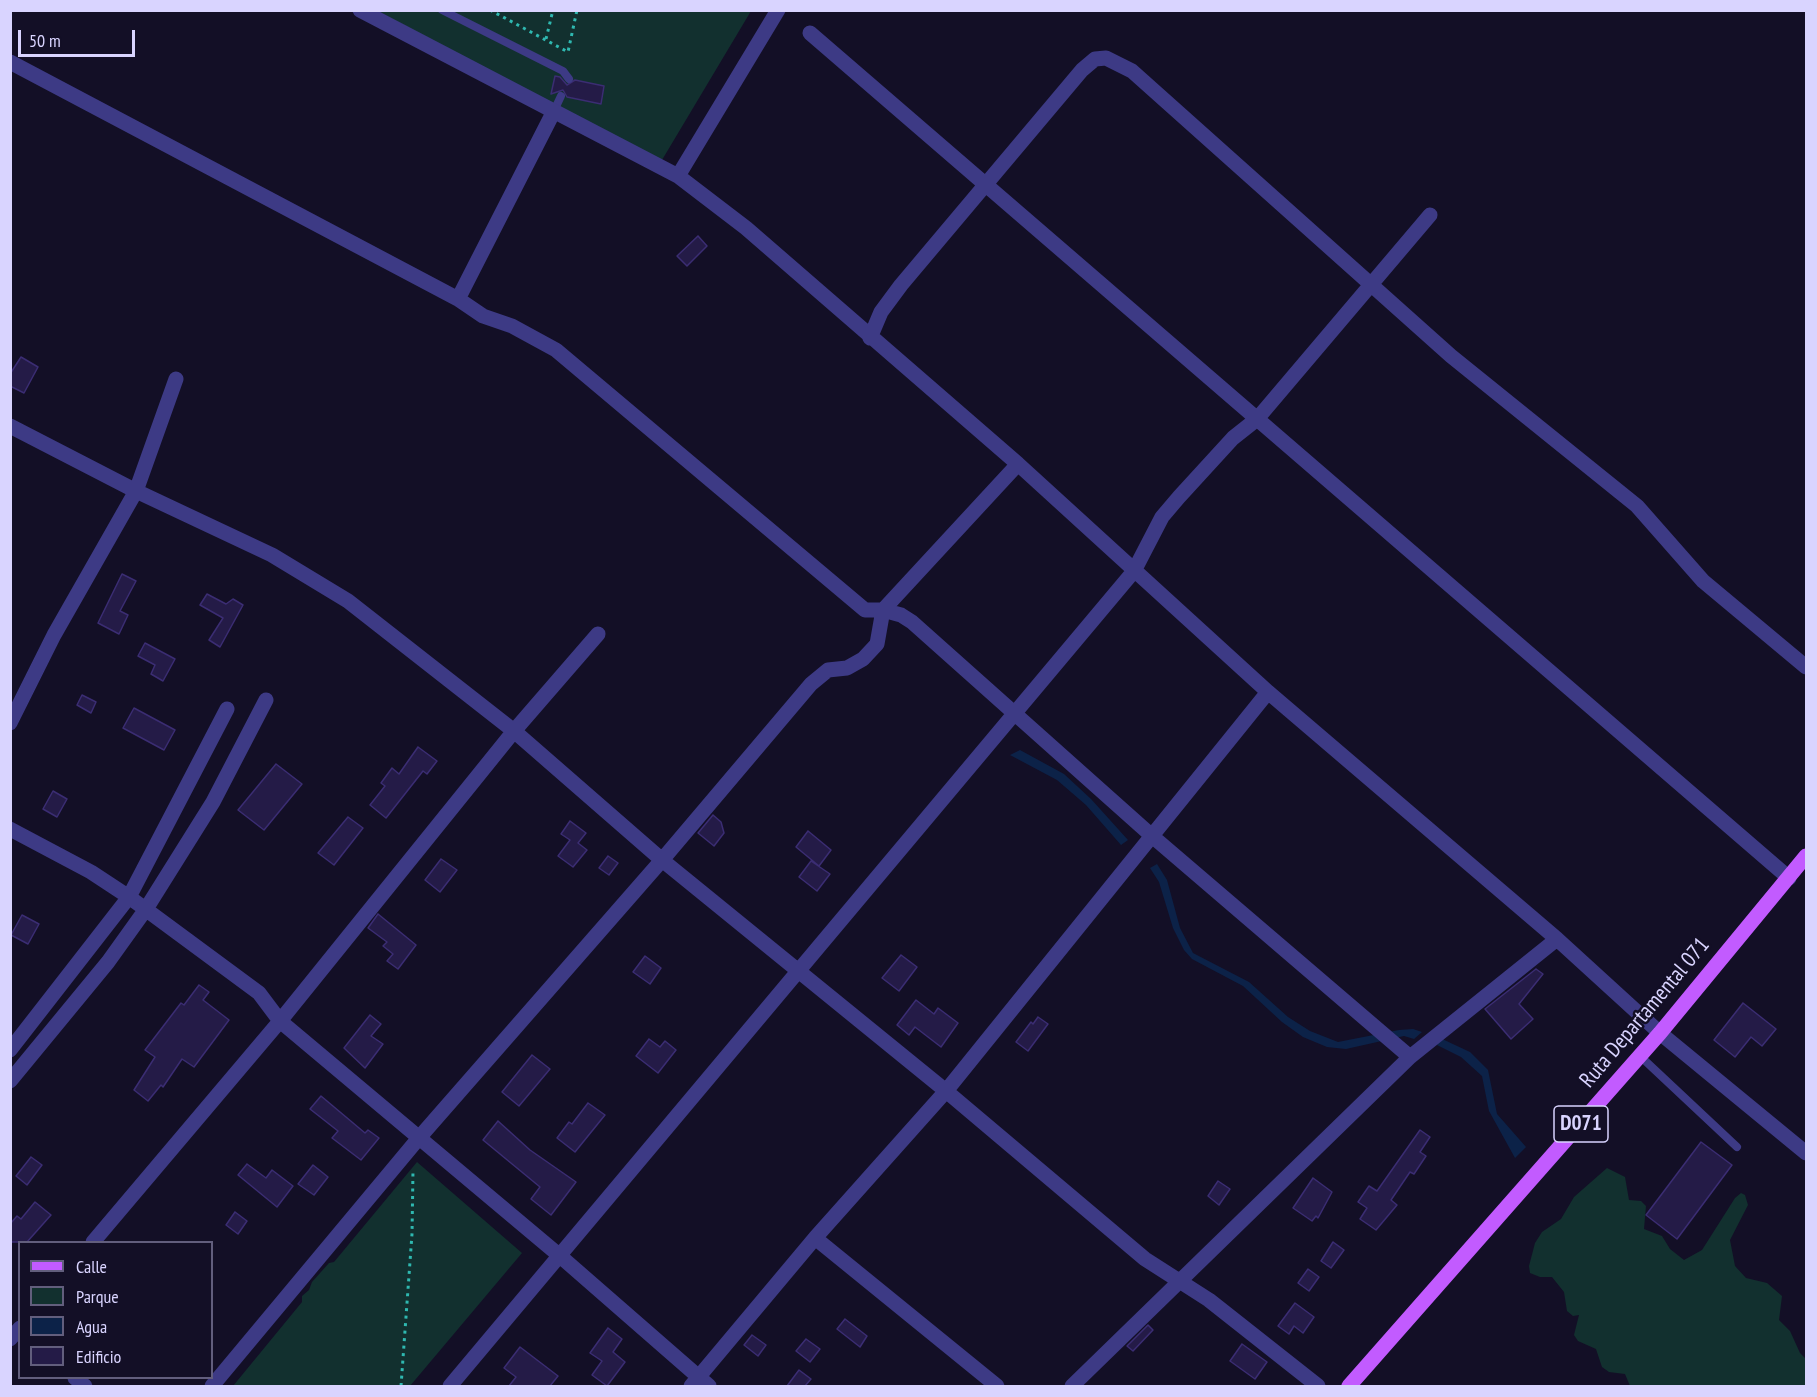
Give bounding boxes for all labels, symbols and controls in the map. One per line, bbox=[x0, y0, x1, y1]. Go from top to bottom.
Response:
scale bar bbox=[21, 18, 138, 56]
text: 50 m bbox=[29, 29, 61, 52]
street label: Ruta Departamental 071 bbox=[1575, 933, 1715, 1093]
road number: D071 bbox=[1554, 1106, 1608, 1142]
legend bbox=[18, 1241, 213, 1379]
text: Calle bbox=[76, 1255, 107, 1278]
text: Parque bbox=[76, 1285, 119, 1308]
text: Agua bbox=[76, 1315, 107, 1338]
text: Edificio bbox=[76, 1345, 121, 1368]

